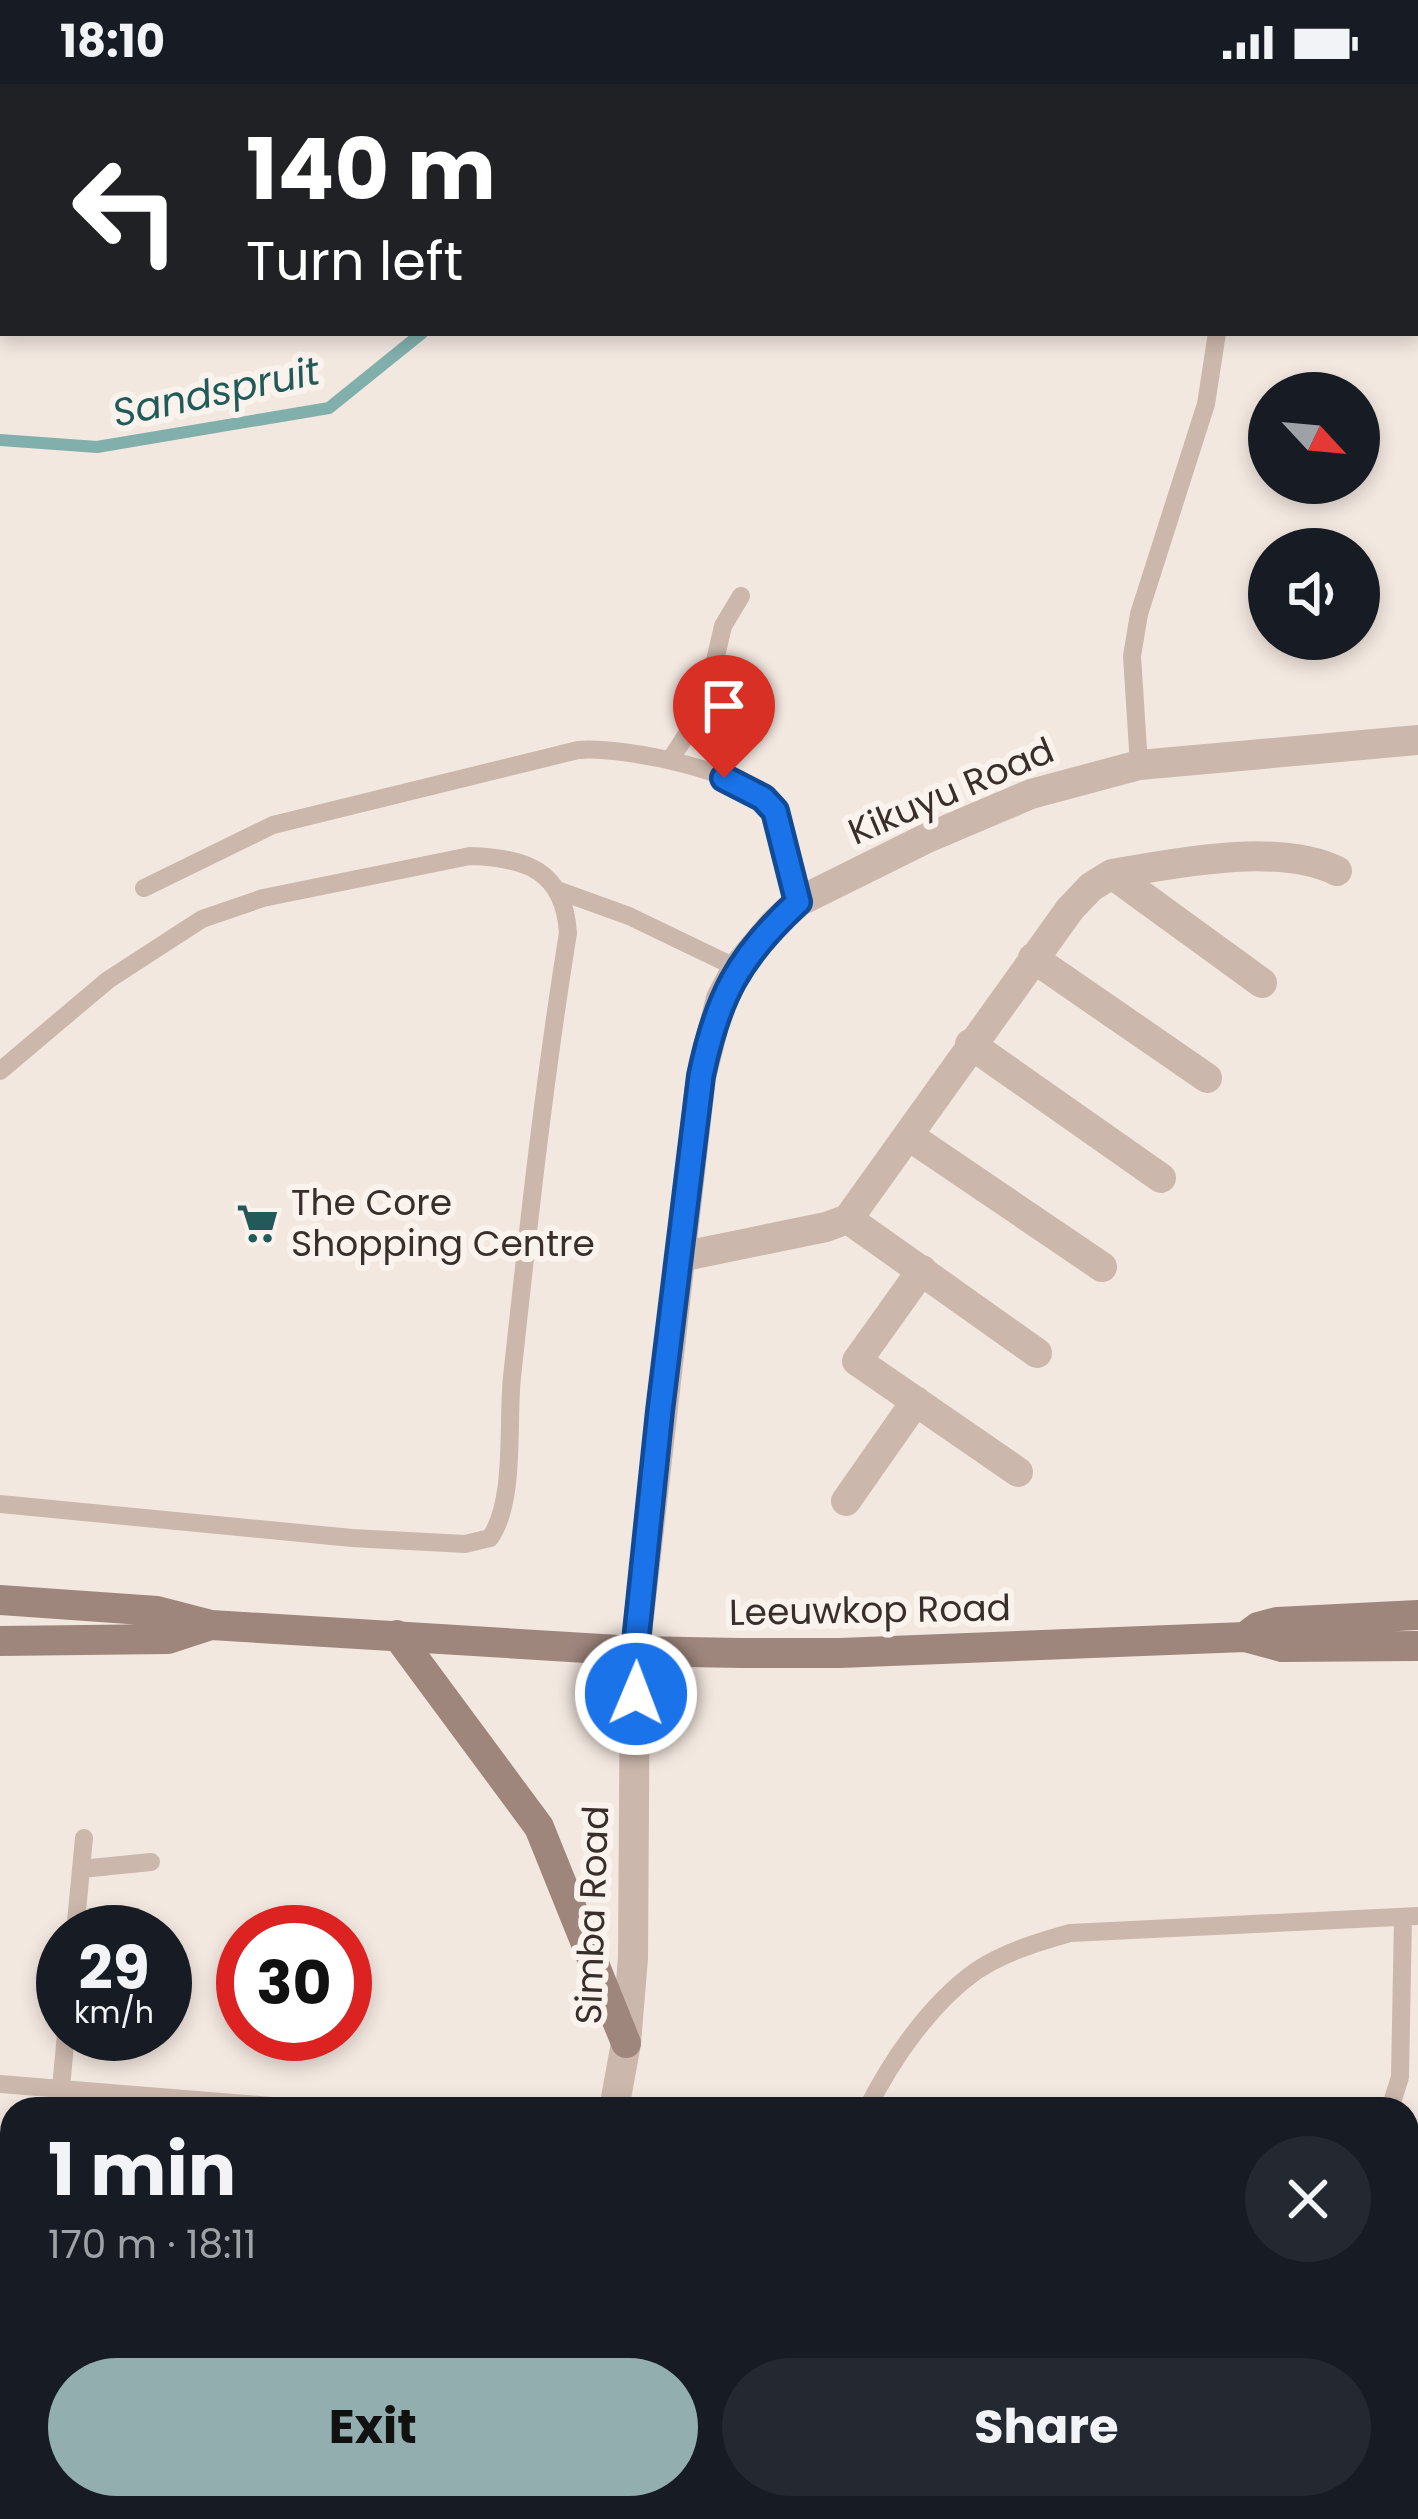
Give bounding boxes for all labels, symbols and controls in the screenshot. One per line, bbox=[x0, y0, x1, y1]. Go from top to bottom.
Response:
text: 18:10 bbox=[60, 10, 165, 73]
text: 140 m bbox=[246, 111, 496, 228]
icon: left bbox=[48, 132, 204, 288]
text: Turn left bbox=[246, 223, 463, 299]
water label: Sandspruit bbox=[107, 343, 325, 441]
north arrow bbox=[1248, 372, 1380, 504]
map controls bbox=[1248, 372, 1380, 660]
button: sound bbox=[1248, 528, 1380, 660]
pin bbox=[673, 655, 775, 778]
icon: arrive bbox=[691, 673, 757, 739]
street label: Kikuyu Road bbox=[840, 725, 1062, 857]
place label: The Core Shopping Centre bbox=[291, 1177, 595, 1269]
supermarket icon: The Core Shopping Centre bbox=[234, 1200, 280, 1246]
street label: Leeuwkop Road bbox=[729, 1582, 1011, 1638]
position arrow bbox=[573, 1631, 699, 1757]
street label: Simba Road bbox=[563, 1805, 621, 2025]
speed limit sign: 30 bbox=[216, 1905, 372, 2061]
text: 29 bbox=[78, 1926, 150, 2010]
text: km/h bbox=[74, 1991, 154, 2034]
text: 1 min bbox=[48, 2119, 236, 2220]
button: close bbox=[1245, 2136, 1371, 2262]
text: 170 m · 18:11 bbox=[48, 2217, 256, 2272]
button: Exit bbox=[48, 2358, 698, 2496]
button: Share bbox=[722, 2358, 1371, 2496]

